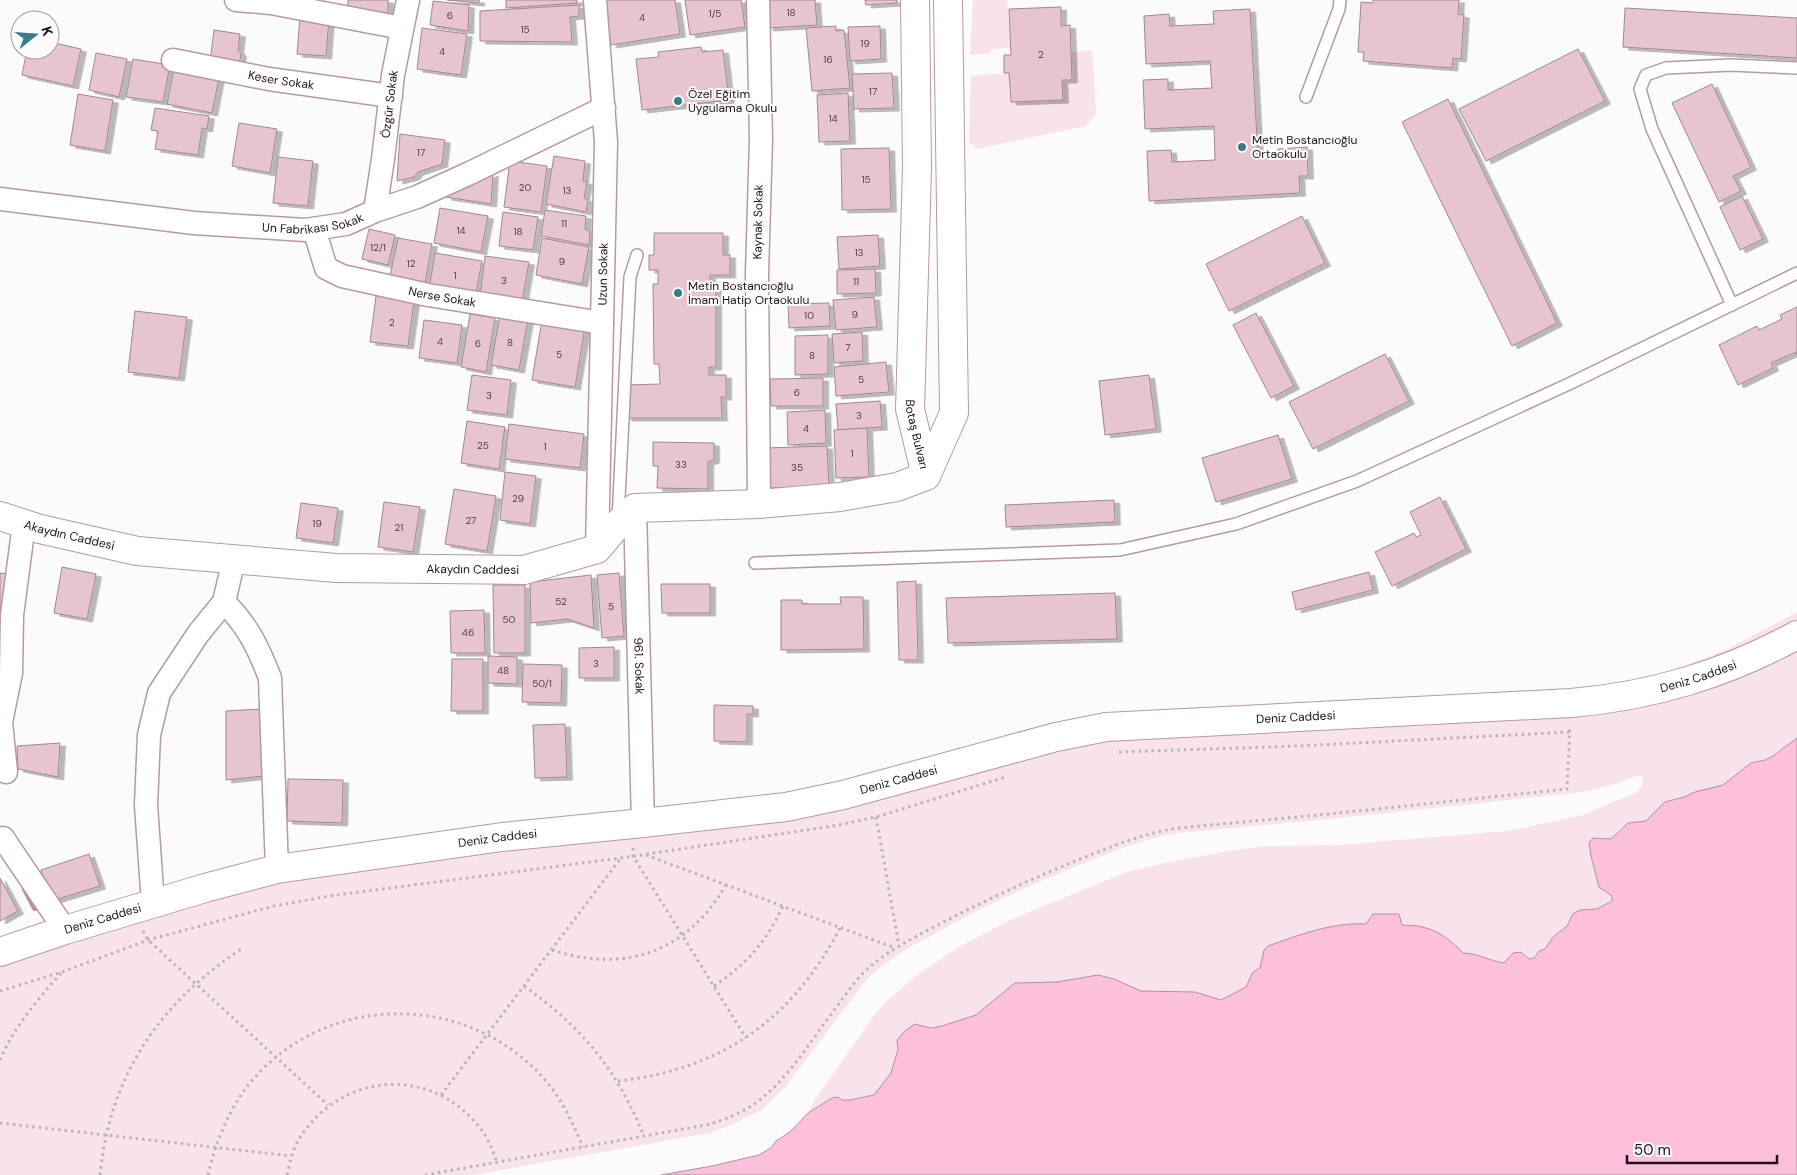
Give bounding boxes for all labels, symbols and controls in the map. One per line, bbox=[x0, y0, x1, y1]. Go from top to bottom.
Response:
house number: 18 bbox=[786, 6, 796, 19]
house number: 1/5 bbox=[709, 7, 721, 20]
house number: 6 bbox=[447, 9, 453, 22]
north arrow bbox=[10, 10, 60, 60]
house number: 4 bbox=[639, 11, 645, 24]
house number: 15 bbox=[520, 23, 530, 36]
text: K bbox=[37, 24, 57, 38]
house number: 19 bbox=[860, 37, 870, 50]
house number: 4 bbox=[439, 45, 445, 58]
house number: 2 bbox=[1038, 48, 1044, 61]
house number: 16 bbox=[823, 53, 833, 66]
street label: Keser Sokak bbox=[247, 67, 315, 93]
street label: Özgür Sokak bbox=[378, 68, 402, 139]
house number: 17 bbox=[869, 85, 877, 98]
place label: Özel Eğitim Uygulama Okulu bbox=[688, 86, 777, 116]
marker: Özel Eğitim Uygulama Okulu bbox=[672, 95, 684, 107]
house number: 14 bbox=[828, 112, 838, 125]
place label: Metin Bostancıoğlu Ortaokulu bbox=[1252, 132, 1357, 162]
marker: Metin Bostancıoğlu Ortaokulu bbox=[1236, 141, 1248, 153]
house number: 17 bbox=[417, 146, 425, 159]
house number: 15 bbox=[861, 173, 871, 186]
house number: 20 bbox=[519, 181, 531, 194]
house number: 13 bbox=[562, 184, 572, 197]
street label: Kaynak Sokak bbox=[749, 184, 767, 260]
street label: Un Fabrikası Sokak bbox=[262, 209, 366, 238]
house number: 11 bbox=[561, 217, 567, 230]
house number: 14 bbox=[456, 224, 466, 237]
house number: 18 bbox=[513, 225, 523, 238]
house number: 12/1 bbox=[370, 241, 386, 254]
street label: Uzun Sokak bbox=[594, 242, 612, 306]
house number: 13 bbox=[854, 246, 864, 259]
house number: 9 bbox=[559, 255, 565, 268]
house number: 12 bbox=[407, 257, 416, 270]
house number: 1 bbox=[453, 269, 457, 282]
house number: 3 bbox=[501, 274, 507, 287]
house number: 11 bbox=[853, 275, 859, 288]
place label: Metin Bostancıoğlu İmam Hatip Ortaokulu bbox=[688, 278, 809, 308]
street label: Nerse Sokak bbox=[407, 283, 477, 311]
marker: Metin Bostancıoğlu İmam Hatip Ortaokulu bbox=[672, 287, 684, 299]
house number: 9 bbox=[852, 308, 858, 321]
house number: 10 bbox=[804, 309, 814, 322]
house number: 2 bbox=[389, 316, 395, 329]
house number: 4 bbox=[437, 335, 443, 348]
house number: 8 bbox=[507, 336, 513, 349]
house number: 6 bbox=[475, 337, 481, 350]
house number: 7 bbox=[845, 341, 851, 354]
house number: 5 bbox=[556, 348, 562, 361]
house number: 8 bbox=[809, 349, 815, 362]
house number: 5 bbox=[858, 373, 864, 386]
house number: 6 bbox=[794, 386, 800, 399]
house number: 3 bbox=[486, 389, 492, 402]
street label: Botaş Bulvarı bbox=[902, 399, 932, 471]
house number: 3 bbox=[856, 409, 862, 422]
house number: 4 bbox=[803, 422, 809, 435]
house number: 25 bbox=[477, 439, 489, 452]
house number: 1 bbox=[543, 440, 547, 453]
house number: 1 bbox=[850, 447, 854, 460]
house number: 33 bbox=[675, 458, 687, 471]
house number: 35 bbox=[791, 461, 803, 474]
house number: 29 bbox=[512, 492, 524, 505]
house number: 27 bbox=[466, 514, 476, 527]
street label: Akaydın Caddesi bbox=[22, 516, 116, 554]
house number: 19 bbox=[312, 517, 322, 530]
house number: 21 bbox=[395, 521, 403, 534]
street label: Akaydın Caddesi bbox=[426, 561, 519, 578]
house number: 52 bbox=[555, 595, 567, 608]
house number: 5 bbox=[608, 600, 614, 613]
house number: 50 bbox=[503, 613, 516, 626]
house number: 46 bbox=[462, 626, 474, 639]
street label: 961. Sokak bbox=[630, 637, 648, 695]
house number: 3 bbox=[593, 657, 599, 670]
street label: Deniz Caddesi bbox=[1658, 657, 1739, 696]
house number: 48 bbox=[497, 664, 509, 677]
house number: 50/1 bbox=[532, 677, 552, 690]
street label: Deniz Caddesi bbox=[1256, 707, 1336, 727]
street label: Deniz Caddesi bbox=[858, 762, 939, 798]
street label: Deniz Caddesi bbox=[457, 826, 538, 851]
street label: Deniz Caddesi bbox=[62, 900, 143, 938]
scale bar bbox=[1627, 1132, 1777, 1164]
text: 50 m bbox=[1634, 1140, 1671, 1160]

